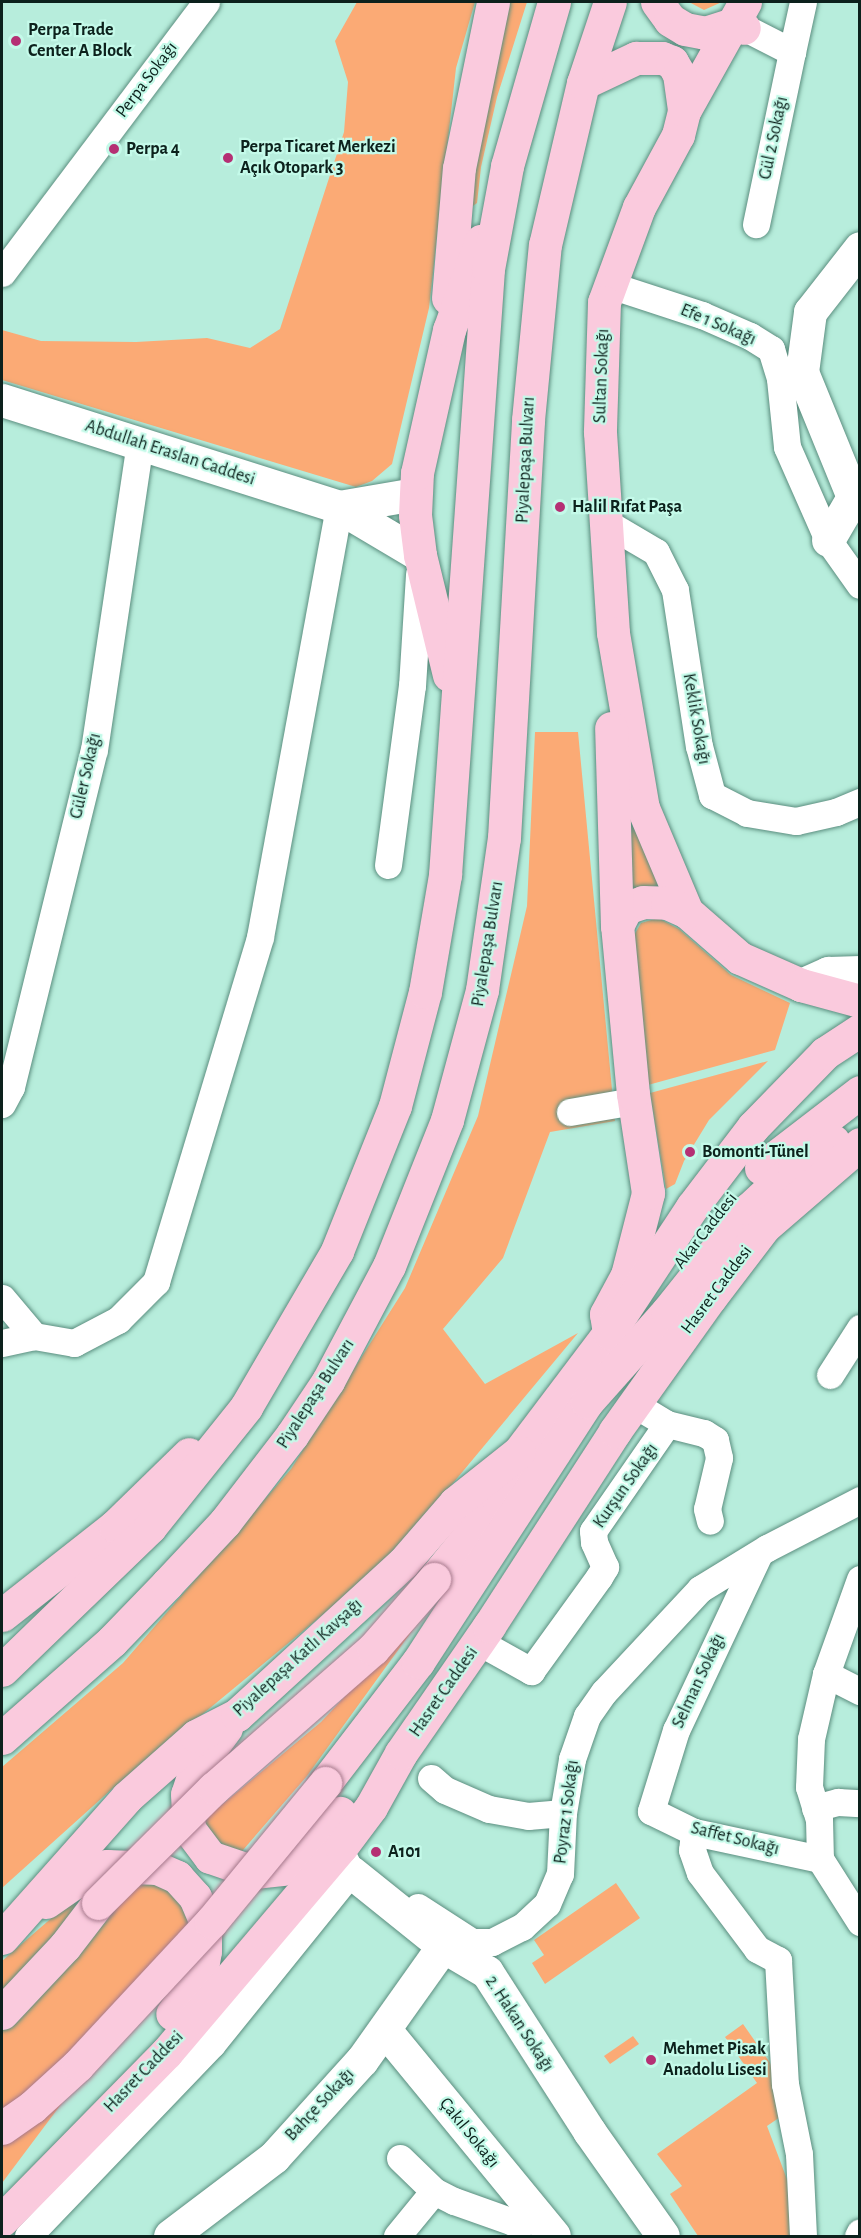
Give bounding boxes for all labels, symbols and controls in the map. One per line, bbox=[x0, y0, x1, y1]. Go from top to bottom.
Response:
place label: Perpa Trade Center A Block bbox=[28, 20, 132, 63]
marker: Perpa Trade Center A Block bbox=[9, 34, 23, 48]
street label: Perpa Sokağı bbox=[111, 38, 183, 122]
street label: Gül 2 Sokağı bbox=[755, 94, 793, 182]
place label: Perpa Ticaret Merkezi Açık Otopark 3 bbox=[240, 137, 396, 180]
place label: Perpa 4 bbox=[126, 138, 180, 160]
marker: Perpa 4 bbox=[107, 142, 121, 156]
marker: Perpa Ticaret Merkezi Açık Otopark 3 bbox=[221, 151, 235, 165]
street label: Efe 1 Sokağı bbox=[677, 299, 759, 351]
street label: Sultan Sokağı bbox=[590, 328, 614, 424]
street label: Piyalepaşa Bulvarı bbox=[512, 396, 540, 524]
street label: Abdullah Eraslan Caddesi bbox=[82, 415, 258, 491]
place label: Halil Rıfat Paşa bbox=[572, 496, 682, 518]
marker: Halil Rıfat Paşa bbox=[553, 500, 567, 514]
street label: Keklik Sokağı bbox=[677, 672, 715, 766]
street label: Güler Sokağı bbox=[66, 731, 106, 821]
street label: Piyalepaşa Bulvarı bbox=[467, 880, 509, 1008]
place label: Bomonti-Tünel bbox=[702, 1141, 809, 1163]
marker: Bomonti-Tünel bbox=[683, 1145, 697, 1159]
street label: Akar Caddesi bbox=[670, 1189, 742, 1273]
street label: Hasret Caddesi bbox=[677, 1241, 757, 1339]
street label: Piyalepaşa Bulvarı bbox=[272, 1335, 360, 1453]
street label: Kurşun Sokağı bbox=[589, 1439, 663, 1533]
street label: Piyalepaşa Katlı Kavşağı bbox=[229, 1594, 367, 1722]
street label: Selman Sokağı bbox=[668, 1630, 730, 1732]
street label: Hasret Caddesi bbox=[405, 1643, 483, 1741]
street label: Poyraz 1 Sokağı bbox=[550, 1759, 584, 1865]
street label: Saffet Sokağı bbox=[689, 1818, 781, 1860]
place label: A101 bbox=[388, 1841, 421, 1863]
marker: A101 bbox=[369, 1845, 383, 1859]
street label: 2. Hakan Sokağı bbox=[480, 1972, 558, 2076]
street label: Hasret Caddesi bbox=[100, 2027, 188, 2117]
place label: Mehmet Pisak Anadolu Lisesi bbox=[663, 2039, 767, 2082]
marker: Mehmet Pisak Anadolu Lisesi bbox=[644, 2053, 658, 2067]
street label: Bahçe Sokağı bbox=[281, 2064, 359, 2146]
street label: Çakıl Sokağı bbox=[434, 2094, 504, 2172]

